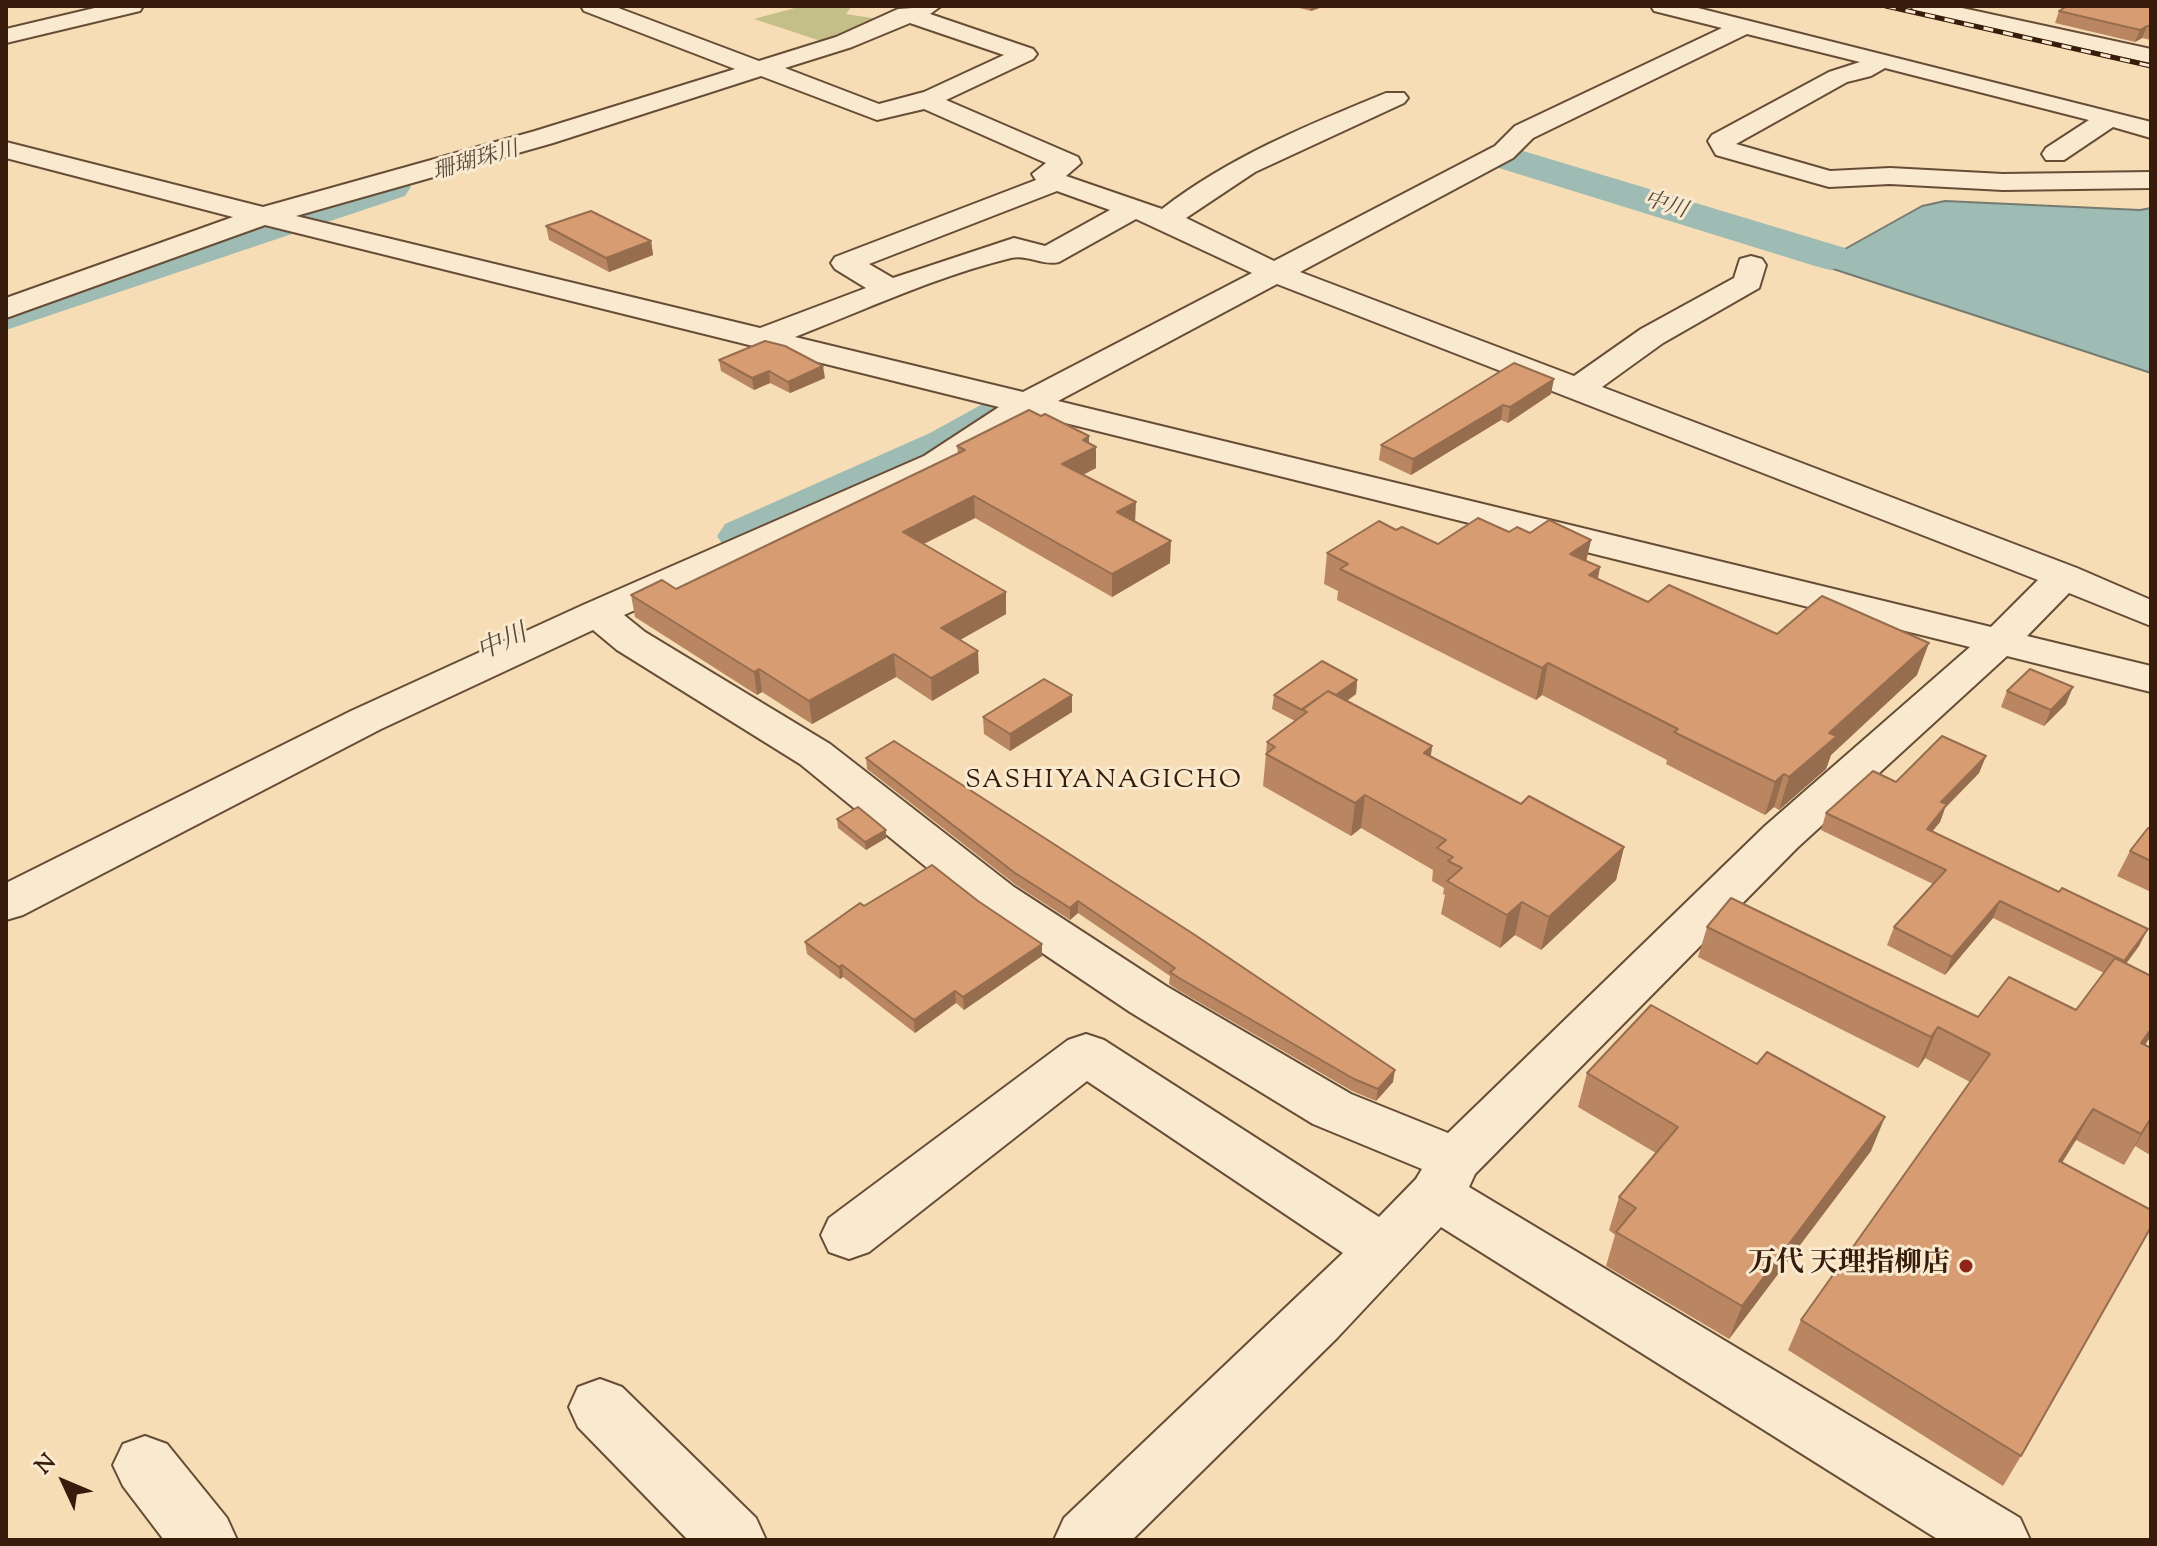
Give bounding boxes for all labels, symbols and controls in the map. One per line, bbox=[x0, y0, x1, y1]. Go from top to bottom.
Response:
water label: 珊瑚珠川 bbox=[430, 138, 522, 188]
water label: 中川 bbox=[1640, 188, 1690, 226]
water label: 中川 bbox=[473, 620, 533, 670]
district label: SASHIYANAGICHO bbox=[965, 767, 1243, 799]
place label: 万代 天理指柳店 bbox=[1748, 1249, 1950, 1283]
marker: 万代 天理指柳店 bbox=[1957, 1257, 1975, 1275]
north arrow bbox=[24, 1442, 104, 1522]
text: N bbox=[29, 1448, 64, 1483]

